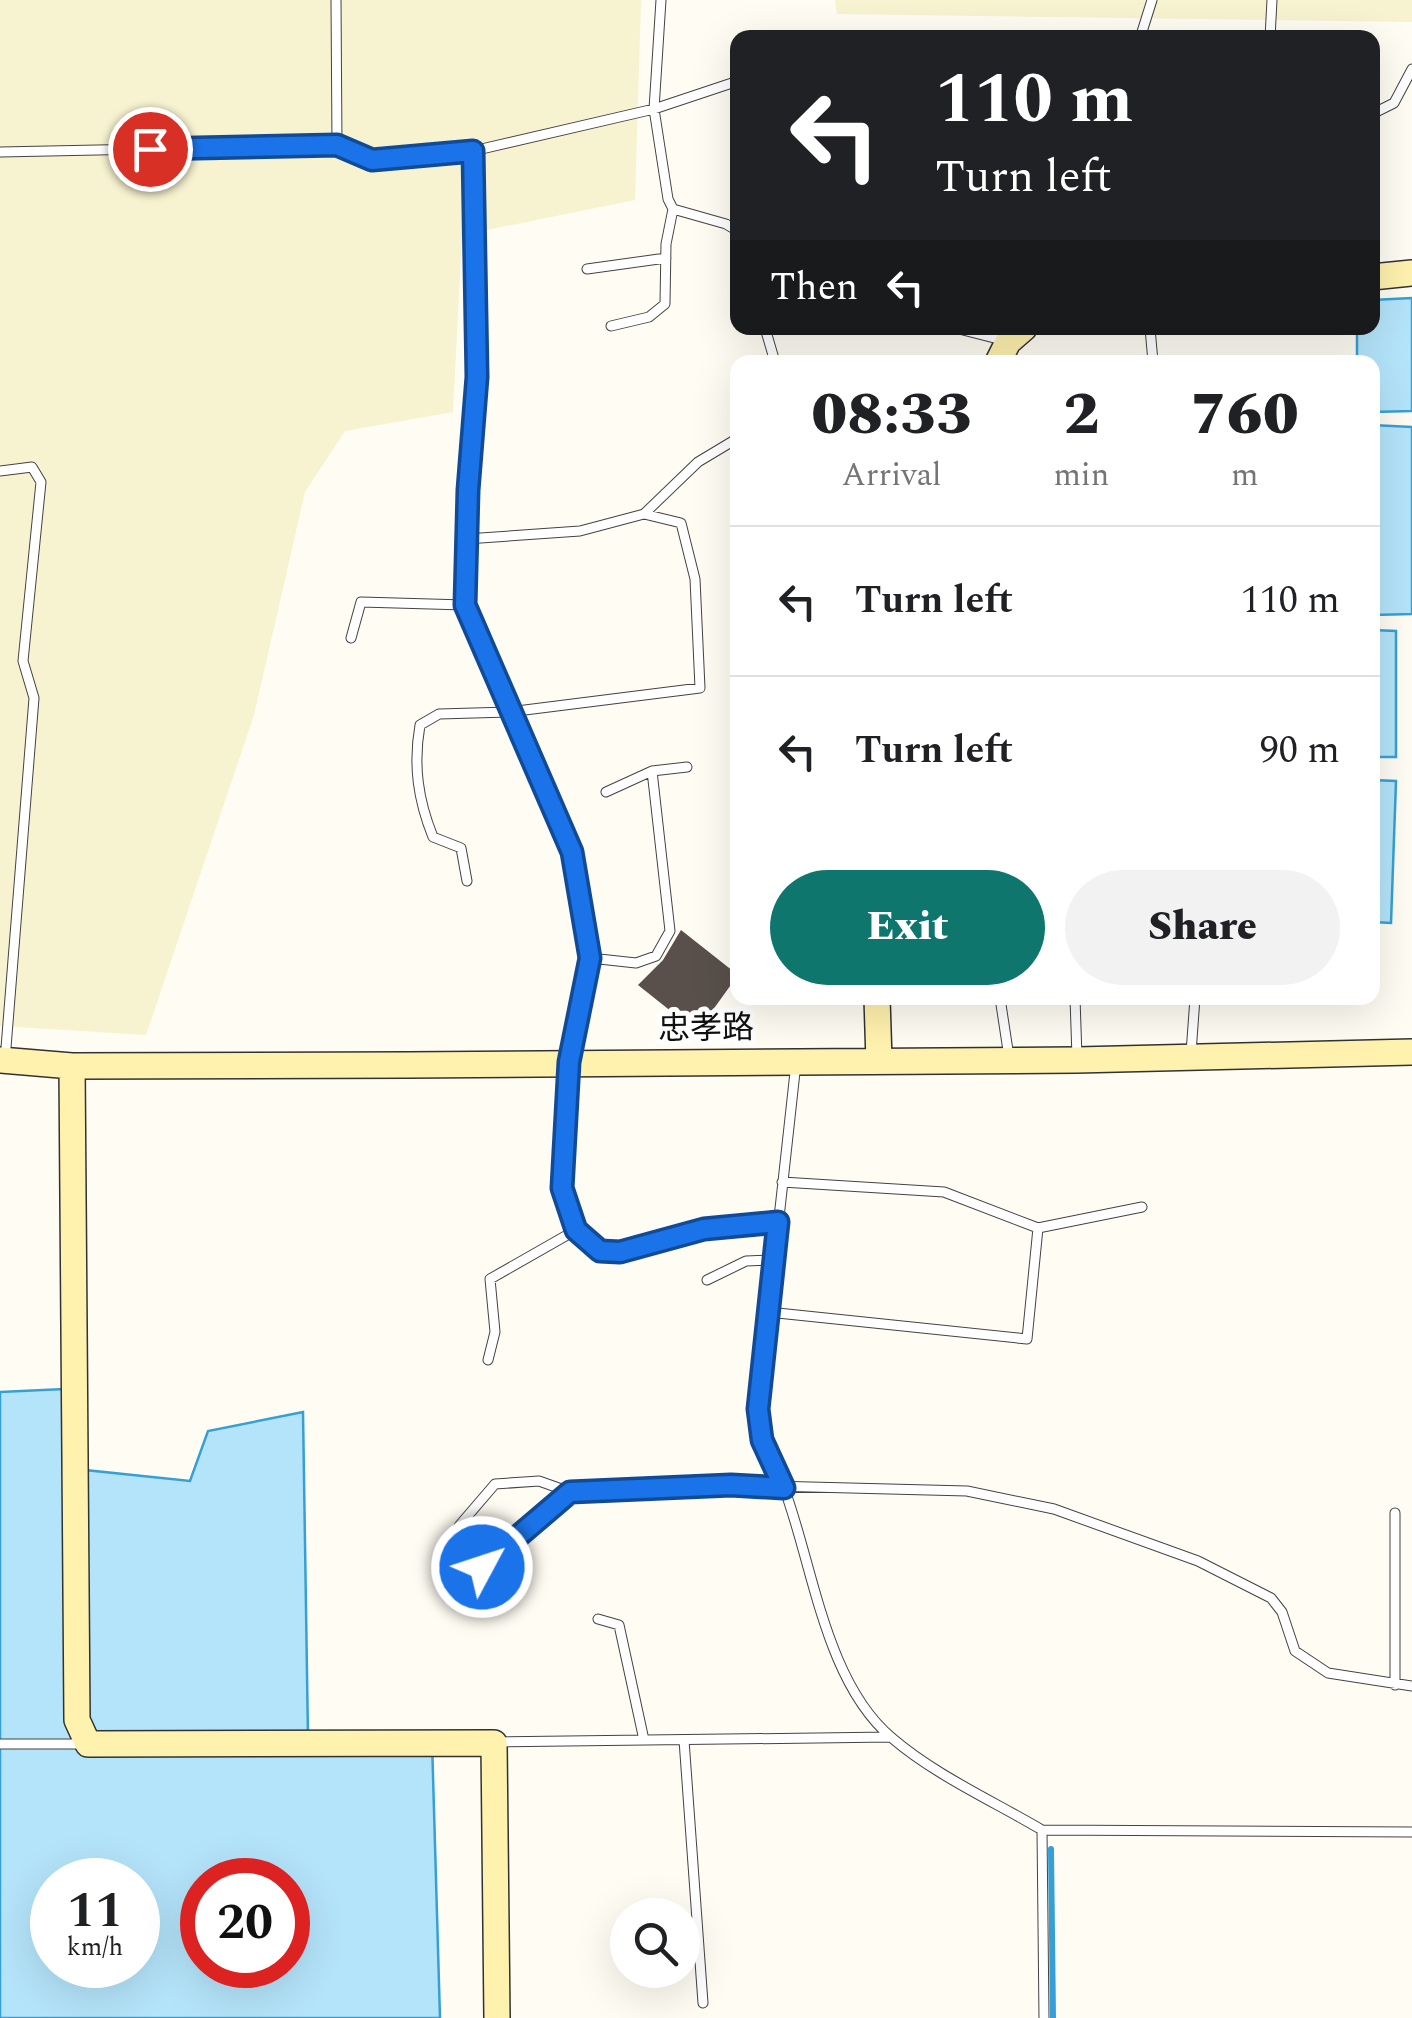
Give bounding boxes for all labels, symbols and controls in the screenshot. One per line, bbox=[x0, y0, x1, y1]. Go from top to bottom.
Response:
text: 110 m bbox=[935, 47, 1133, 153]
icon: left bbox=[770, 70, 900, 200]
pin bbox=[108, 107, 193, 192]
icon: arrive bbox=[123, 122, 178, 177]
text: Turn left bbox=[935, 143, 1112, 212]
text: Then bbox=[770, 259, 858, 317]
icon: left bbox=[878, 260, 933, 315]
text: 08:33 bbox=[811, 369, 972, 461]
text: 2 bbox=[1063, 369, 1099, 461]
text: 760 bbox=[1191, 369, 1299, 461]
text: Arrival bbox=[842, 451, 942, 500]
text: min bbox=[1053, 451, 1109, 500]
text: m bbox=[1231, 451, 1258, 500]
text: Turn left bbox=[855, 572, 1013, 630]
text: 110 m bbox=[1241, 572, 1340, 630]
icon: left bbox=[770, 574, 825, 629]
text: Turn left bbox=[855, 722, 1013, 780]
text: 90 m bbox=[1260, 722, 1340, 780]
icon: left bbox=[770, 724, 825, 779]
button: Exit bbox=[770, 870, 1045, 985]
button: Share bbox=[1065, 870, 1340, 985]
street label: 忠孝路 bbox=[658, 1004, 754, 1054]
position arrow bbox=[430, 1515, 534, 1619]
speed limit sign: 20 bbox=[180, 1858, 310, 1988]
text: 11 bbox=[67, 1873, 123, 1949]
map controls bbox=[610, 1898, 700, 1988]
button: search bbox=[610, 1898, 700, 1988]
text: km/h bbox=[67, 1929, 123, 1967]

